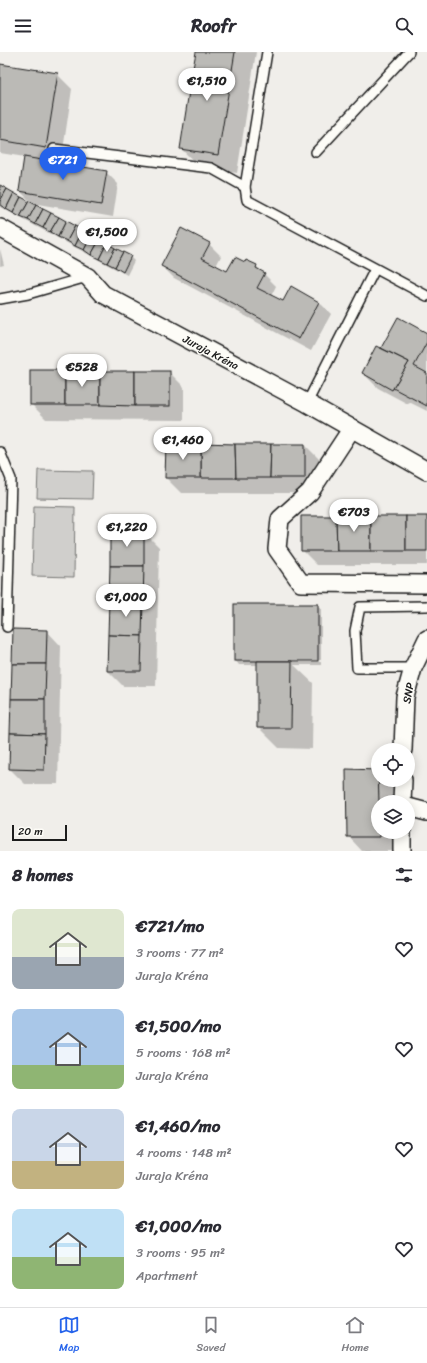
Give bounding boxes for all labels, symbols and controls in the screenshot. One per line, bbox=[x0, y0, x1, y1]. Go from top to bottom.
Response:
text: Roofr bbox=[191, 10, 236, 42]
icon: menu bbox=[12, 15, 34, 37]
icon: search bbox=[393, 15, 415, 37]
pin: €1,510 bbox=[174, 68, 240, 102]
text: €1,510 bbox=[187, 69, 227, 92]
pin: €721 bbox=[39, 147, 87, 181]
text: €721 bbox=[48, 148, 78, 171]
pin: €1,500 bbox=[74, 219, 140, 253]
text: €1,500 bbox=[86, 220, 128, 243]
street label: Juraja Kréna bbox=[178, 329, 243, 375]
pin: €528 bbox=[58, 354, 106, 388]
text: €528 bbox=[66, 355, 98, 378]
pin: €1,460 bbox=[150, 427, 216, 461]
text: €1,460 bbox=[162, 428, 204, 451]
pin: €703 bbox=[330, 499, 378, 533]
text: €703 bbox=[338, 500, 370, 523]
pin: €1,220 bbox=[94, 514, 160, 548]
text: €1,220 bbox=[107, 515, 147, 538]
pin: €1,000 bbox=[93, 584, 159, 618]
text: €1,000 bbox=[105, 585, 147, 608]
street label: SNP bbox=[397, 680, 420, 705]
map controls bbox=[371, 743, 415, 839]
button: locate bbox=[371, 743, 415, 787]
button: layers bbox=[371, 795, 415, 839]
text: 20 m bbox=[18, 822, 43, 841]
scale bar bbox=[12, 823, 67, 842]
text: 8 homes bbox=[12, 860, 73, 890]
icon: filters bbox=[393, 864, 415, 886]
text: €721/mo bbox=[136, 911, 204, 941]
icon: home bbox=[44, 925, 92, 973]
icon: heart bbox=[393, 938, 415, 960]
text: 3 rooms · 77 m² bbox=[136, 941, 224, 964]
text: Juraja Kréna bbox=[136, 964, 209, 987]
text: €1,500/mo bbox=[136, 1011, 221, 1041]
icon: home bbox=[44, 1025, 92, 1073]
icon: heart bbox=[393, 1038, 415, 1060]
text: 5 rooms · 168 m² bbox=[136, 1041, 231, 1064]
text: Juraja Kréna bbox=[136, 1064, 209, 1087]
text: €1,460/mo bbox=[136, 1111, 220, 1141]
icon: home bbox=[44, 1125, 92, 1173]
icon: heart bbox=[393, 1138, 415, 1160]
text: 4 rooms · 148 m² bbox=[136, 1141, 232, 1164]
text: Juraja Kréna bbox=[136, 1164, 209, 1187]
text: €1,000/mo bbox=[136, 1211, 222, 1241]
icon: home bbox=[44, 1225, 92, 1273]
icon: heart bbox=[393, 1238, 415, 1260]
text: 3 rooms · 95 m² bbox=[136, 1241, 225, 1264]
text: Apartment bbox=[136, 1264, 197, 1287]
tab: Map bbox=[58, 1314, 80, 1357]
tab: Saved bbox=[196, 1314, 225, 1357]
tab: Home bbox=[341, 1314, 369, 1357]

